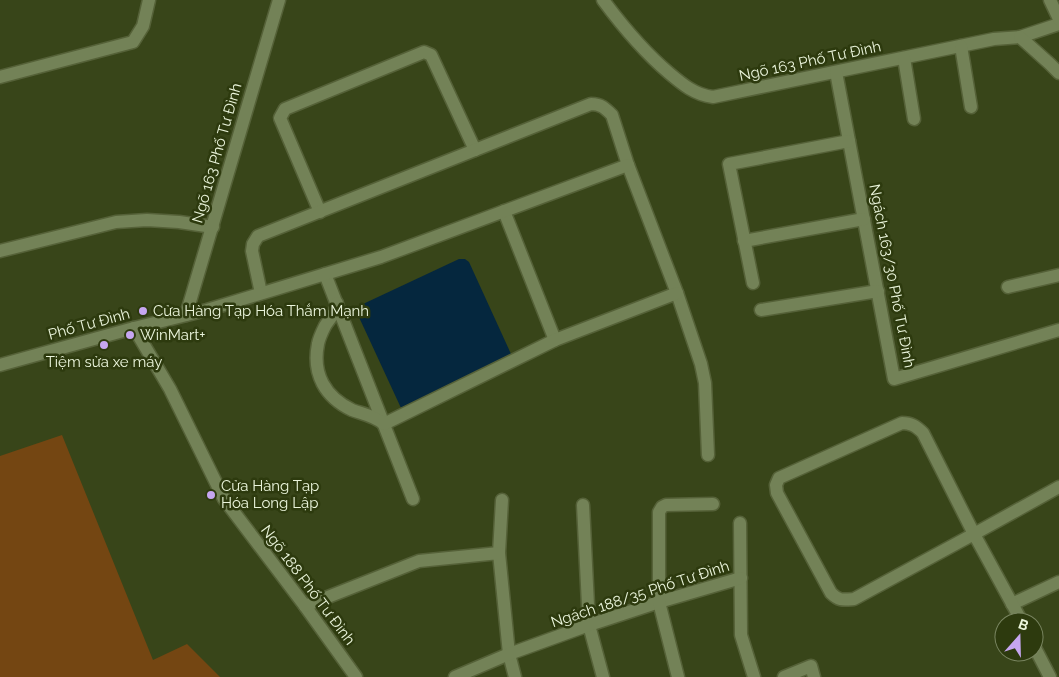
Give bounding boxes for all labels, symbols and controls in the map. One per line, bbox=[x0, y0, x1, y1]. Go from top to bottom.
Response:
street label: Ngõ 163 Phố Tư Đình bbox=[737, 37, 883, 85]
street label: Ngõ 163 Phố Tư Đình bbox=[188, 81, 246, 225]
street label: Ngách 163/30 Phố Tư Đình bbox=[865, 183, 919, 369]
place label: Cửa Hàng Tạp Hóa Thắm Mạnh bbox=[153, 302, 369, 320]
street label: Phố Tư Đình bbox=[46, 304, 132, 344]
marker: Cửa Hàng Tạp Hóa Thắm Mạnh bbox=[137, 305, 149, 317]
place label: WinMart+ bbox=[140, 326, 205, 344]
marker: WinMart+ bbox=[124, 329, 136, 341]
marker: Tiệm sửa xe máy bbox=[98, 339, 110, 351]
place label: Tiệm sửa xe máy bbox=[46, 353, 162, 371]
place label: Cửa Hàng Tạp Hóa Long Lập bbox=[221, 477, 319, 512]
marker: Cửa Hàng Tạp Hóa Long Lập bbox=[205, 489, 217, 501]
street label: Ngõ 188 Phố Tư Đình bbox=[257, 522, 359, 648]
street label: Ngách 188/35 Phố Tư Đình bbox=[549, 557, 731, 631]
north arrow bbox=[994, 612, 1044, 662]
text: B bbox=[1016, 616, 1031, 634]

